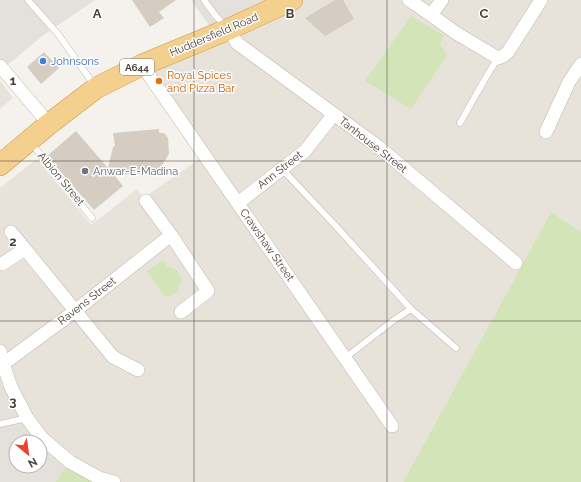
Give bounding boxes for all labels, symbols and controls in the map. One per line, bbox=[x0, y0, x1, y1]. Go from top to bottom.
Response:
text: A bbox=[93, 6, 102, 21]
text: B bbox=[286, 6, 295, 21]
text: C bbox=[480, 6, 489, 21]
street label: Huddersfield Road bbox=[168, 10, 260, 60]
place label: Johnsons bbox=[51, 55, 99, 68]
marker: Johnsons bbox=[38, 56, 48, 66]
road number: A644 bbox=[120, 59, 154, 75]
place label: Royal Spices and Pizza Bar bbox=[167, 69, 235, 95]
text: 1 bbox=[10, 73, 17, 88]
marker: Royal Spices and Pizza Bar bbox=[154, 76, 164, 86]
street label: Tanhouse Street bbox=[336, 114, 410, 176]
street label: Ann Street bbox=[255, 148, 305, 192]
street label: Albion Street bbox=[35, 150, 87, 209]
place label: Anwar-E-Madina bbox=[93, 165, 178, 178]
marker: Anwar-E-Madina bbox=[80, 166, 90, 176]
street label: Crawshaw Street bbox=[237, 206, 297, 284]
text: 2 bbox=[9, 234, 17, 249]
street label: Ravens Street bbox=[55, 274, 119, 328]
text: 3 bbox=[9, 394, 17, 409]
north arrow bbox=[8, 434, 48, 474]
text: N bbox=[26, 455, 39, 470]

